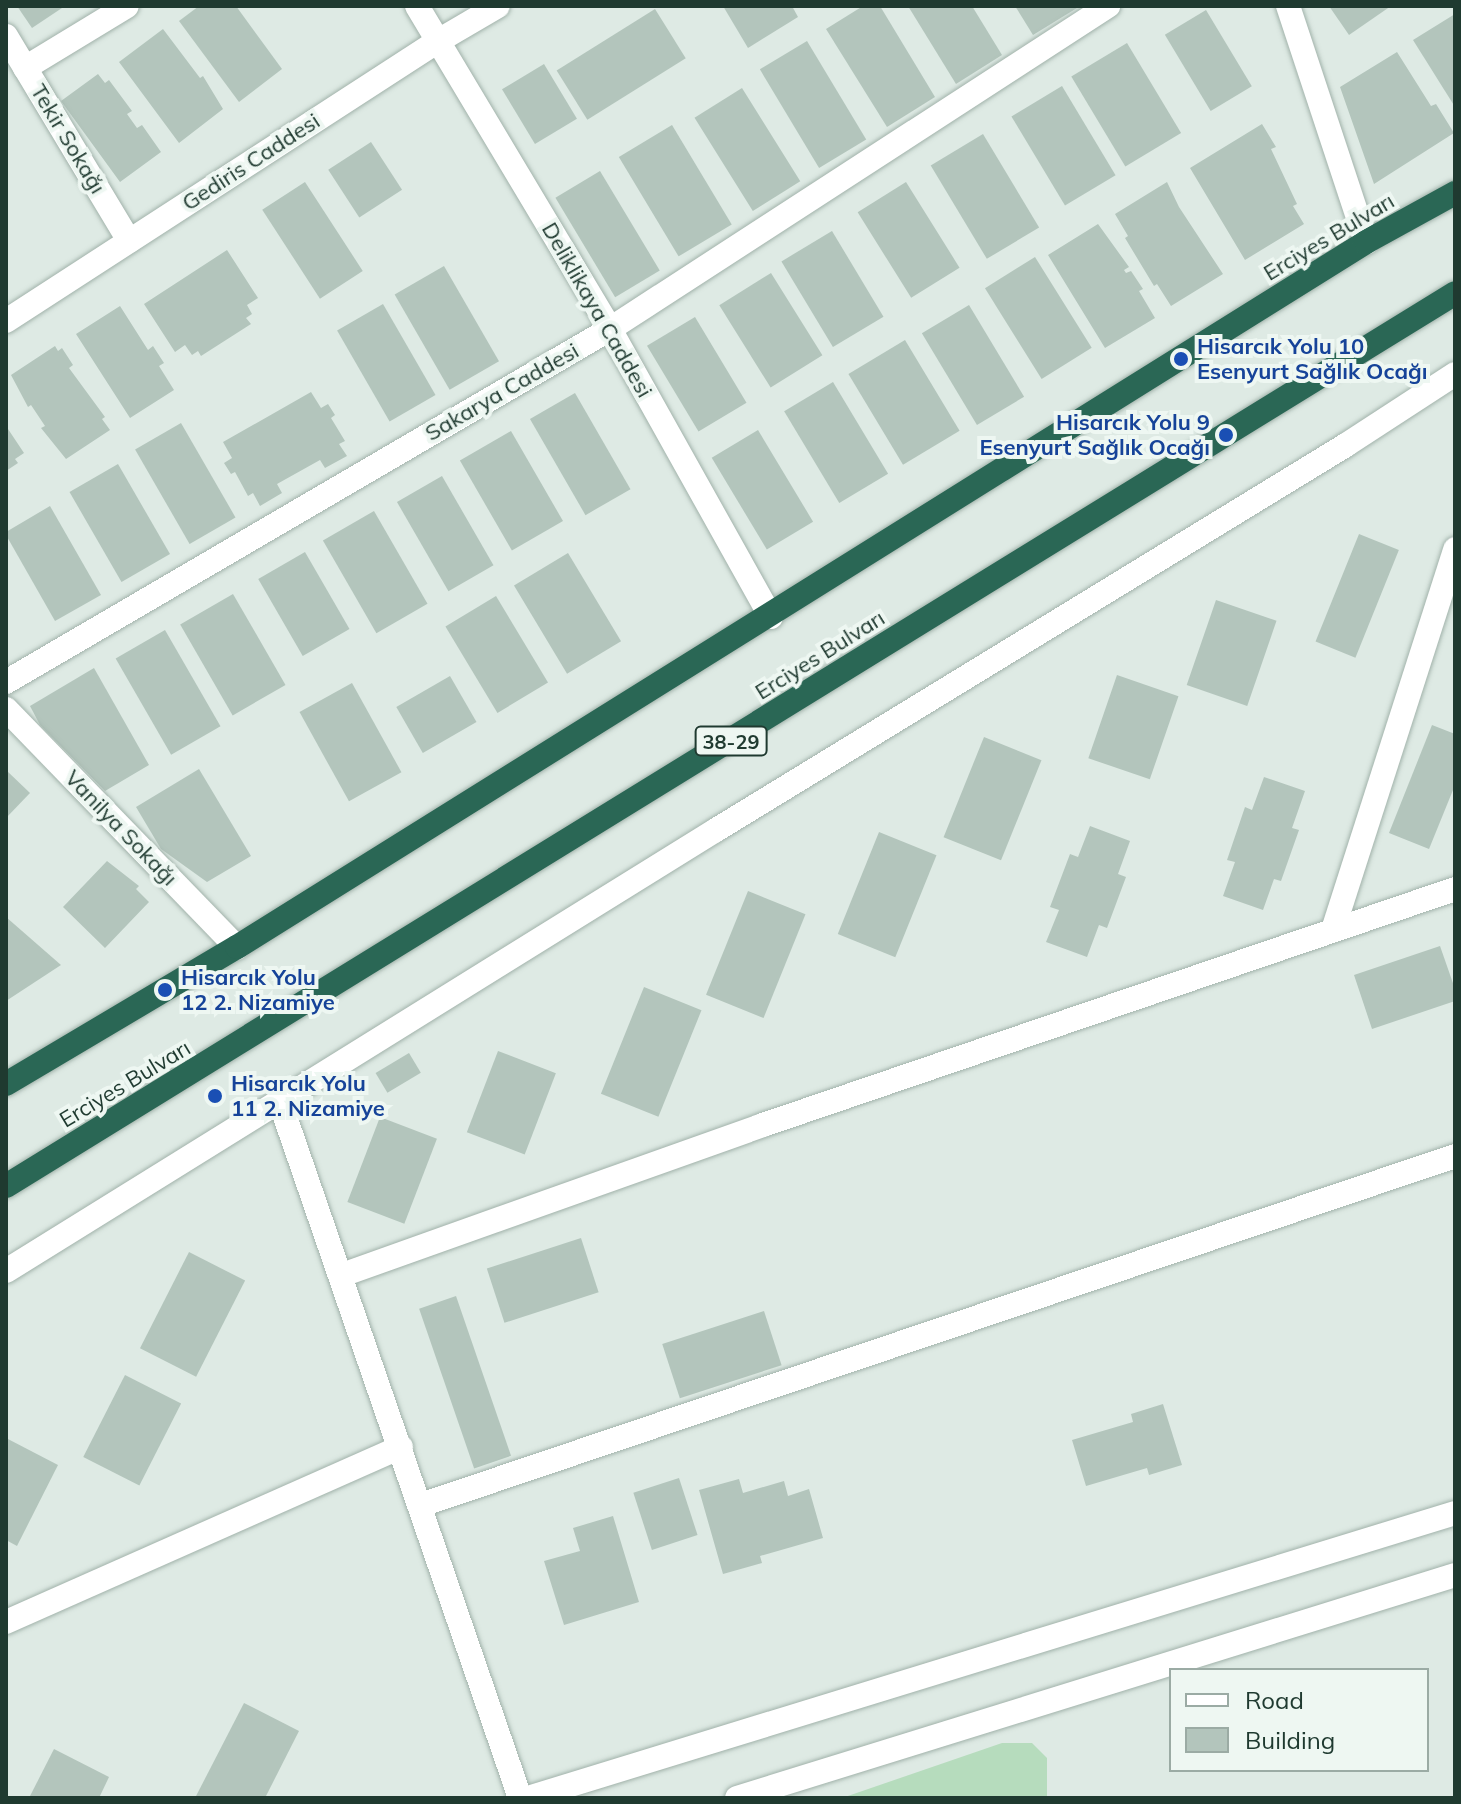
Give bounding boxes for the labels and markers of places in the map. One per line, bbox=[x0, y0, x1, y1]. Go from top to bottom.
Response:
place label: Hisarcık Yolu 10 Esenyurt Sağlık Ocağı bbox=[1197, 333, 1427, 384]
marker: Hisarcık Yolu 10 Esenyurt Sağlık Ocağı bbox=[1172, 350, 1190, 368]
place label: Hisarcık Yolu 9 Esenyurt Sağlık Ocağı bbox=[980, 409, 1210, 460]
marker: Hisarcık Yolu 9 Esenyurt Sağlık Ocağı bbox=[1217, 426, 1235, 444]
place label: Hisarcık Yolu 12 2. Nizamiye bbox=[181, 964, 335, 1016]
marker: Hisarcık Yolu 12 2. Nizamiye bbox=[156, 981, 174, 999]
place label: Hisarcık Yolu 11 2. Nizamiye bbox=[231, 1070, 385, 1122]
marker: Hisarcık Yolu 11 2. Nizamiye bbox=[206, 1087, 224, 1105]

